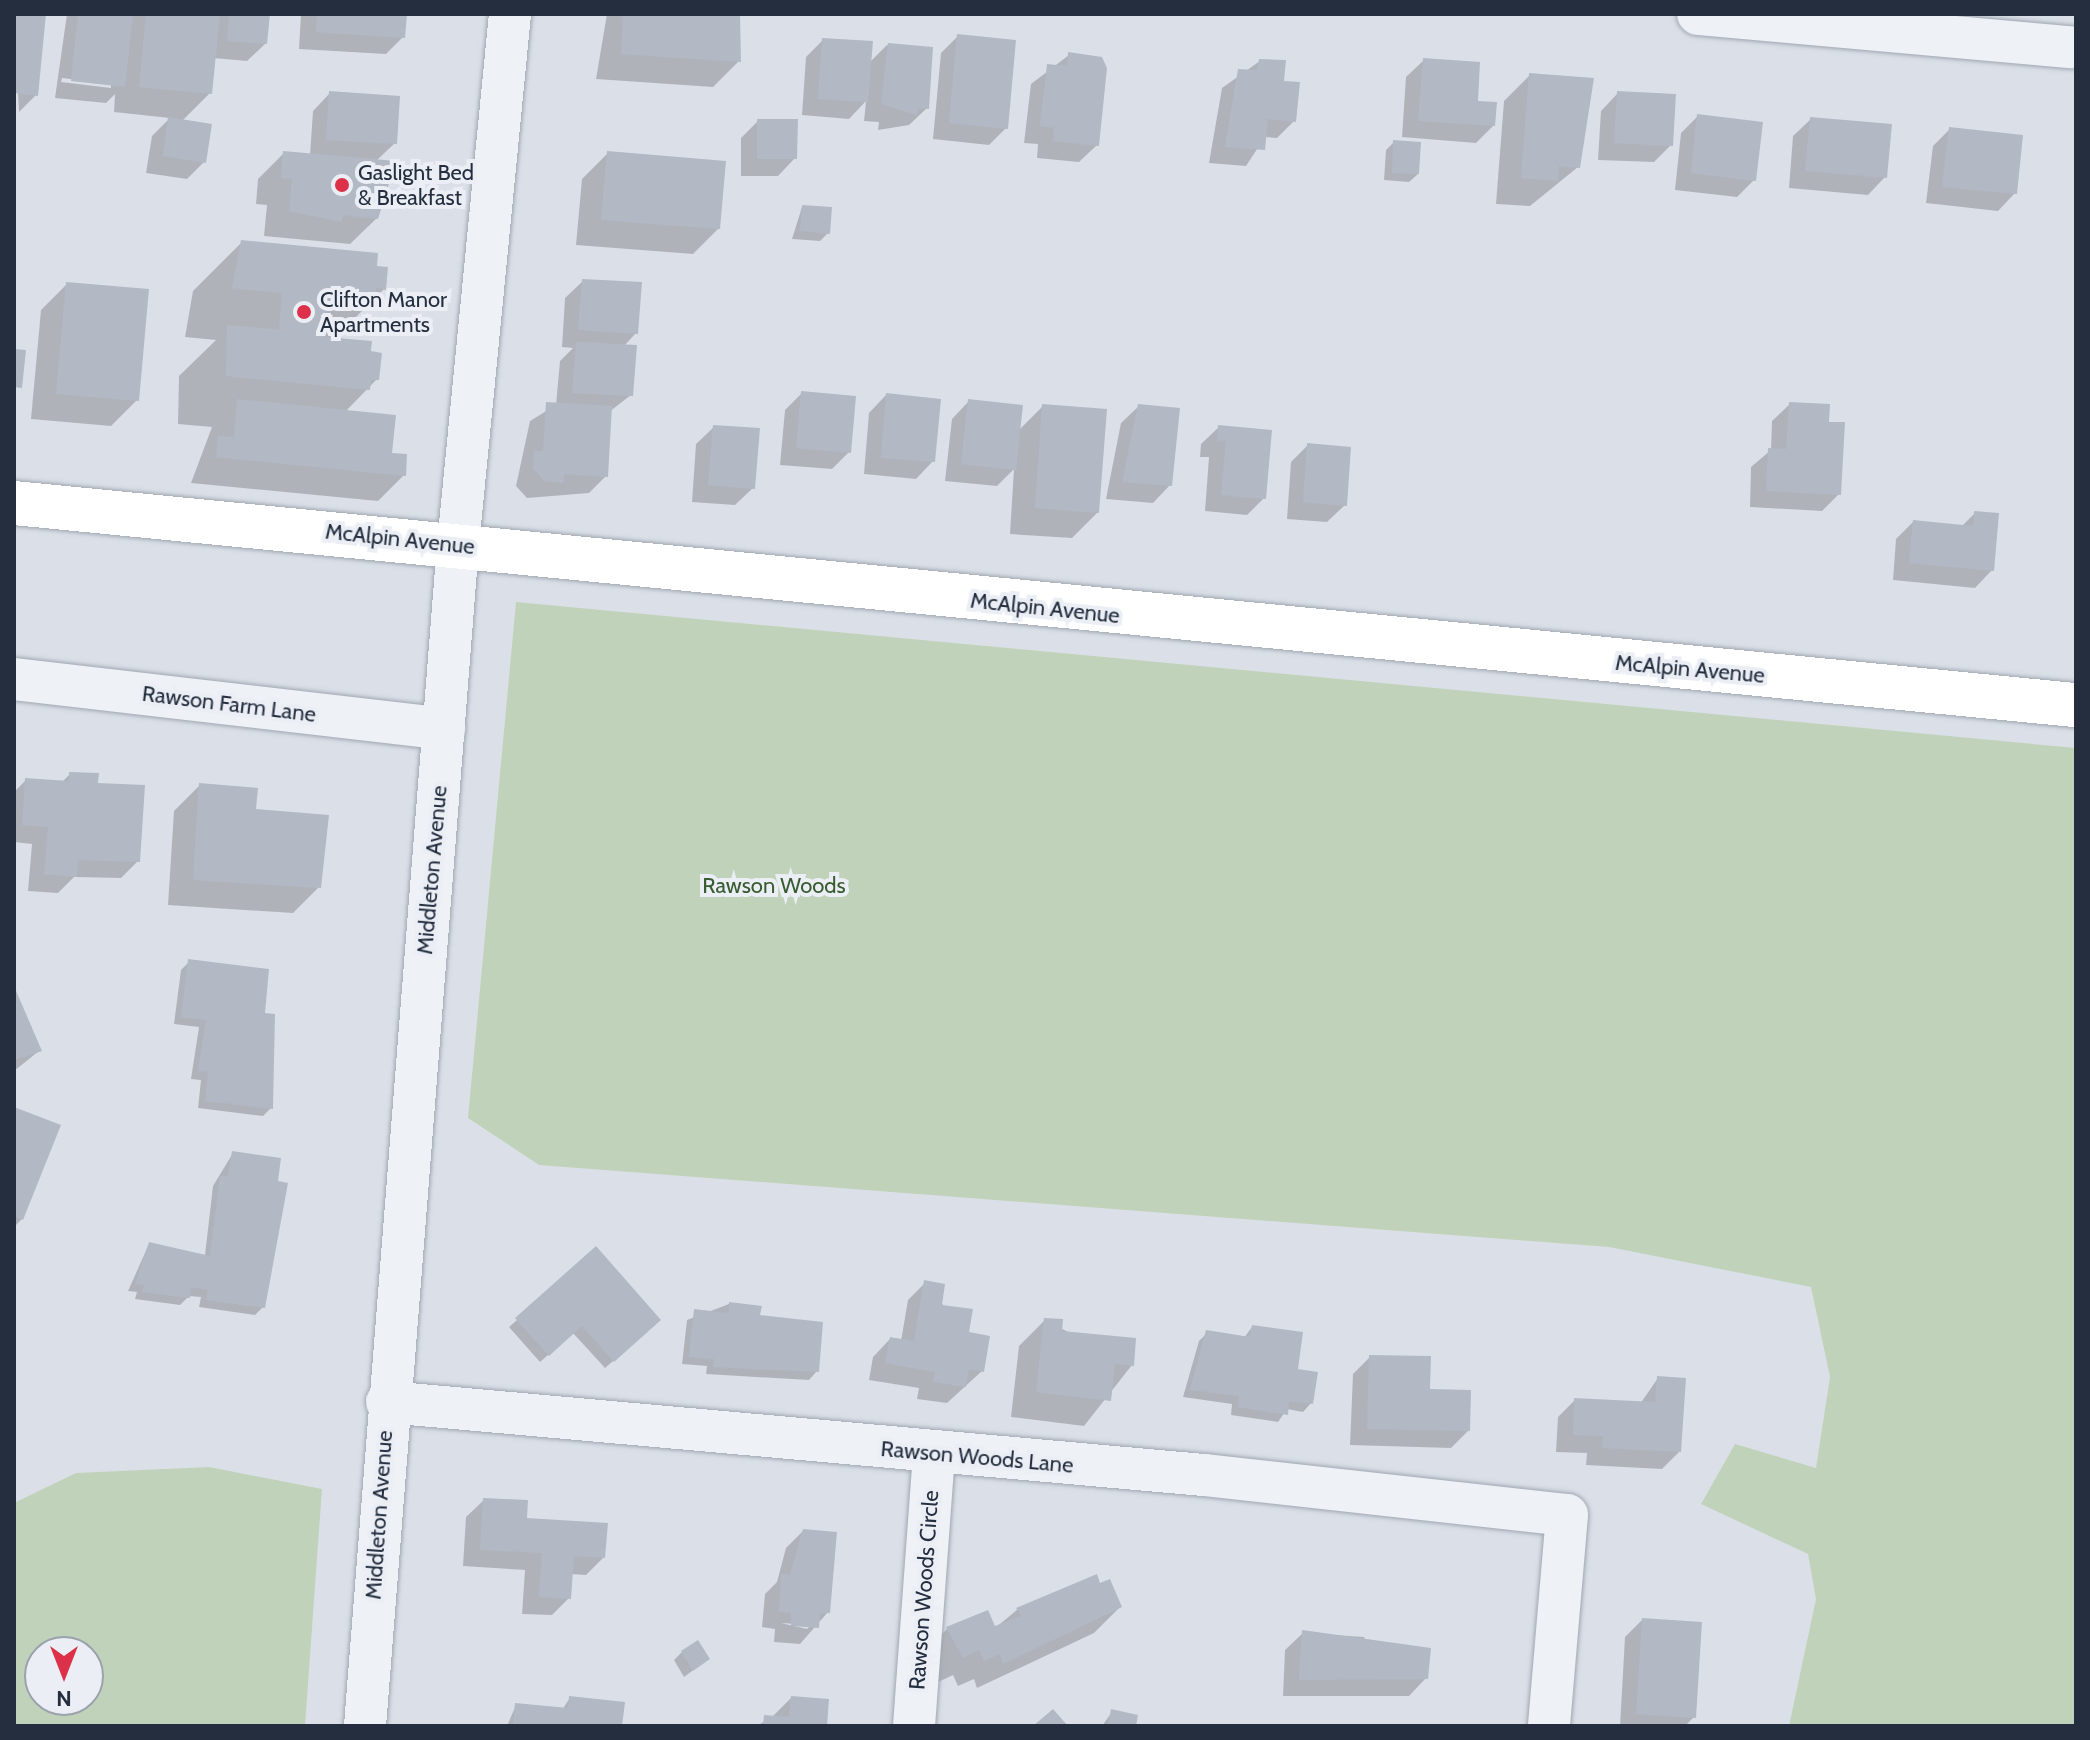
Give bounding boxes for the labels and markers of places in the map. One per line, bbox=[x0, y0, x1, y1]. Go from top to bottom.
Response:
place label: Gaslight Bed & Breakfast bbox=[358, 159, 474, 210]
marker: Gaslight Bed & Breakfast bbox=[333, 176, 351, 194]
place label: Clifton Manor Apartments bbox=[320, 286, 447, 338]
marker: Clifton Manor Apartments bbox=[295, 303, 313, 321]

